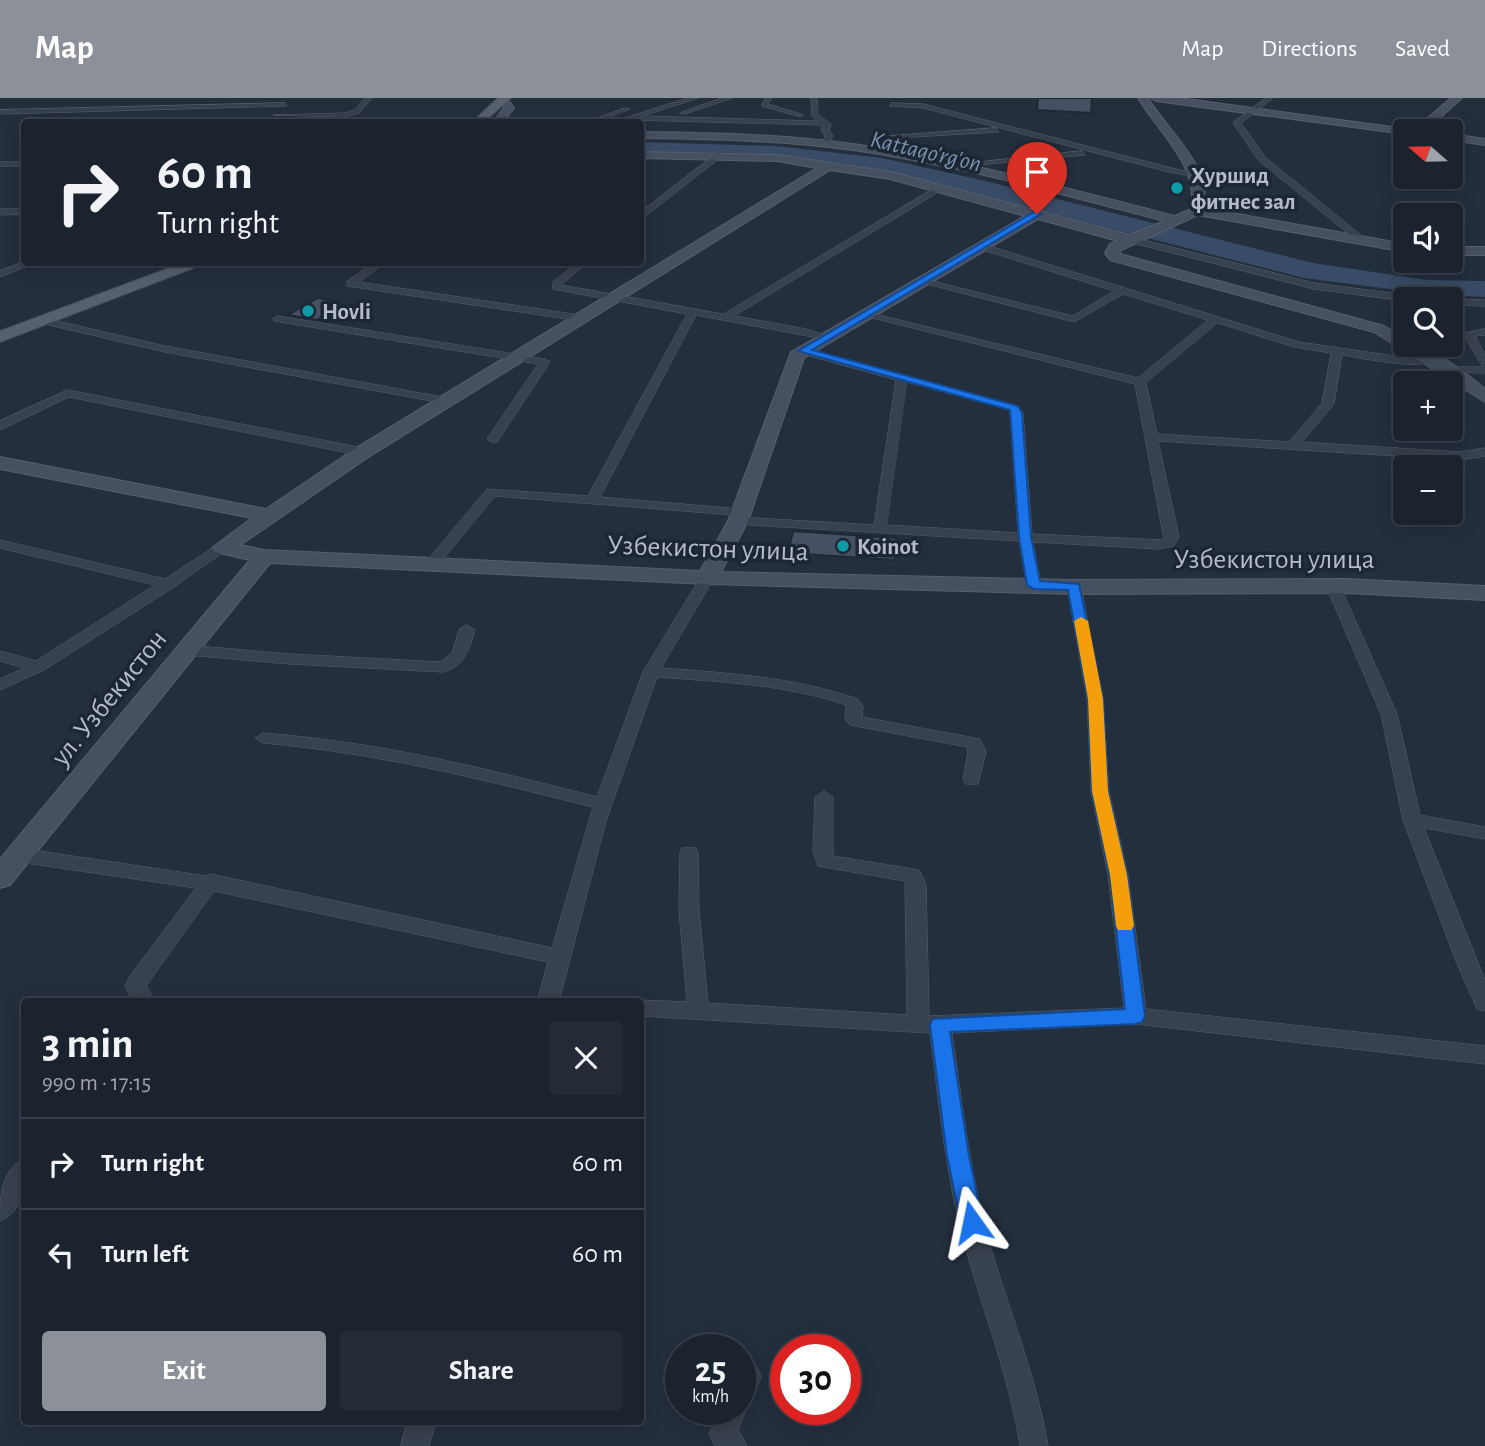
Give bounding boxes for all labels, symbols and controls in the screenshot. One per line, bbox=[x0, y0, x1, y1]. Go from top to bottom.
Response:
text: Map bbox=[35, 32, 94, 65]
text: Map bbox=[1181, 37, 1223, 61]
text: Directions bbox=[1261, 37, 1357, 61]
text: Saved bbox=[1395, 37, 1450, 61]
north arrow bbox=[1393, 119, 1463, 189]
map controls bbox=[1393, 119, 1463, 525]
water label: Kattaqo'rg'on bbox=[868, 128, 984, 176]
pin bbox=[1007, 142, 1067, 214]
icon: right bbox=[42, 147, 133, 238]
text: 60 m bbox=[157, 149, 253, 198]
icon: arrive bbox=[1018, 153, 1056, 191]
place label: Хуршид фитнес зал bbox=[1191, 165, 1296, 214]
marker: Хуршид фитнес зал bbox=[1169, 180, 1185, 196]
button: sound bbox=[1393, 203, 1463, 273]
text: Turn right bbox=[157, 207, 279, 239]
button: search bbox=[1393, 287, 1463, 357]
place label: Hovli bbox=[322, 301, 371, 324]
marker: Hovli bbox=[300, 303, 316, 319]
button: + bbox=[1393, 371, 1463, 441]
button: − bbox=[1393, 455, 1463, 525]
street label: Узбекистон улица bbox=[607, 531, 809, 567]
place label: Koinot bbox=[857, 536, 919, 559]
marker: Koinot bbox=[835, 538, 851, 554]
street label: Узбекистон улица bbox=[1173, 546, 1375, 574]
street label: ул. Узбекистон bbox=[46, 625, 172, 772]
button: close bbox=[549, 1021, 623, 1095]
text: 3 min bbox=[42, 1023, 134, 1065]
text: 990 m · 17:15 bbox=[42, 1072, 151, 1095]
icon: right bbox=[42, 1145, 80, 1183]
text: Turn right bbox=[101, 1150, 204, 1176]
text: 60 m bbox=[572, 1150, 623, 1176]
position arrow bbox=[935, 1185, 1009, 1259]
icon: left bbox=[42, 1236, 80, 1274]
text: Turn left bbox=[101, 1241, 189, 1267]
text: 60 m bbox=[572, 1241, 623, 1267]
button: Exit bbox=[42, 1331, 326, 1411]
button: Share bbox=[340, 1331, 623, 1411]
speed limit sign: 30 bbox=[770, 1334, 861, 1425]
text: 25 bbox=[695, 1353, 726, 1388]
text: km/h bbox=[692, 1388, 729, 1406]

